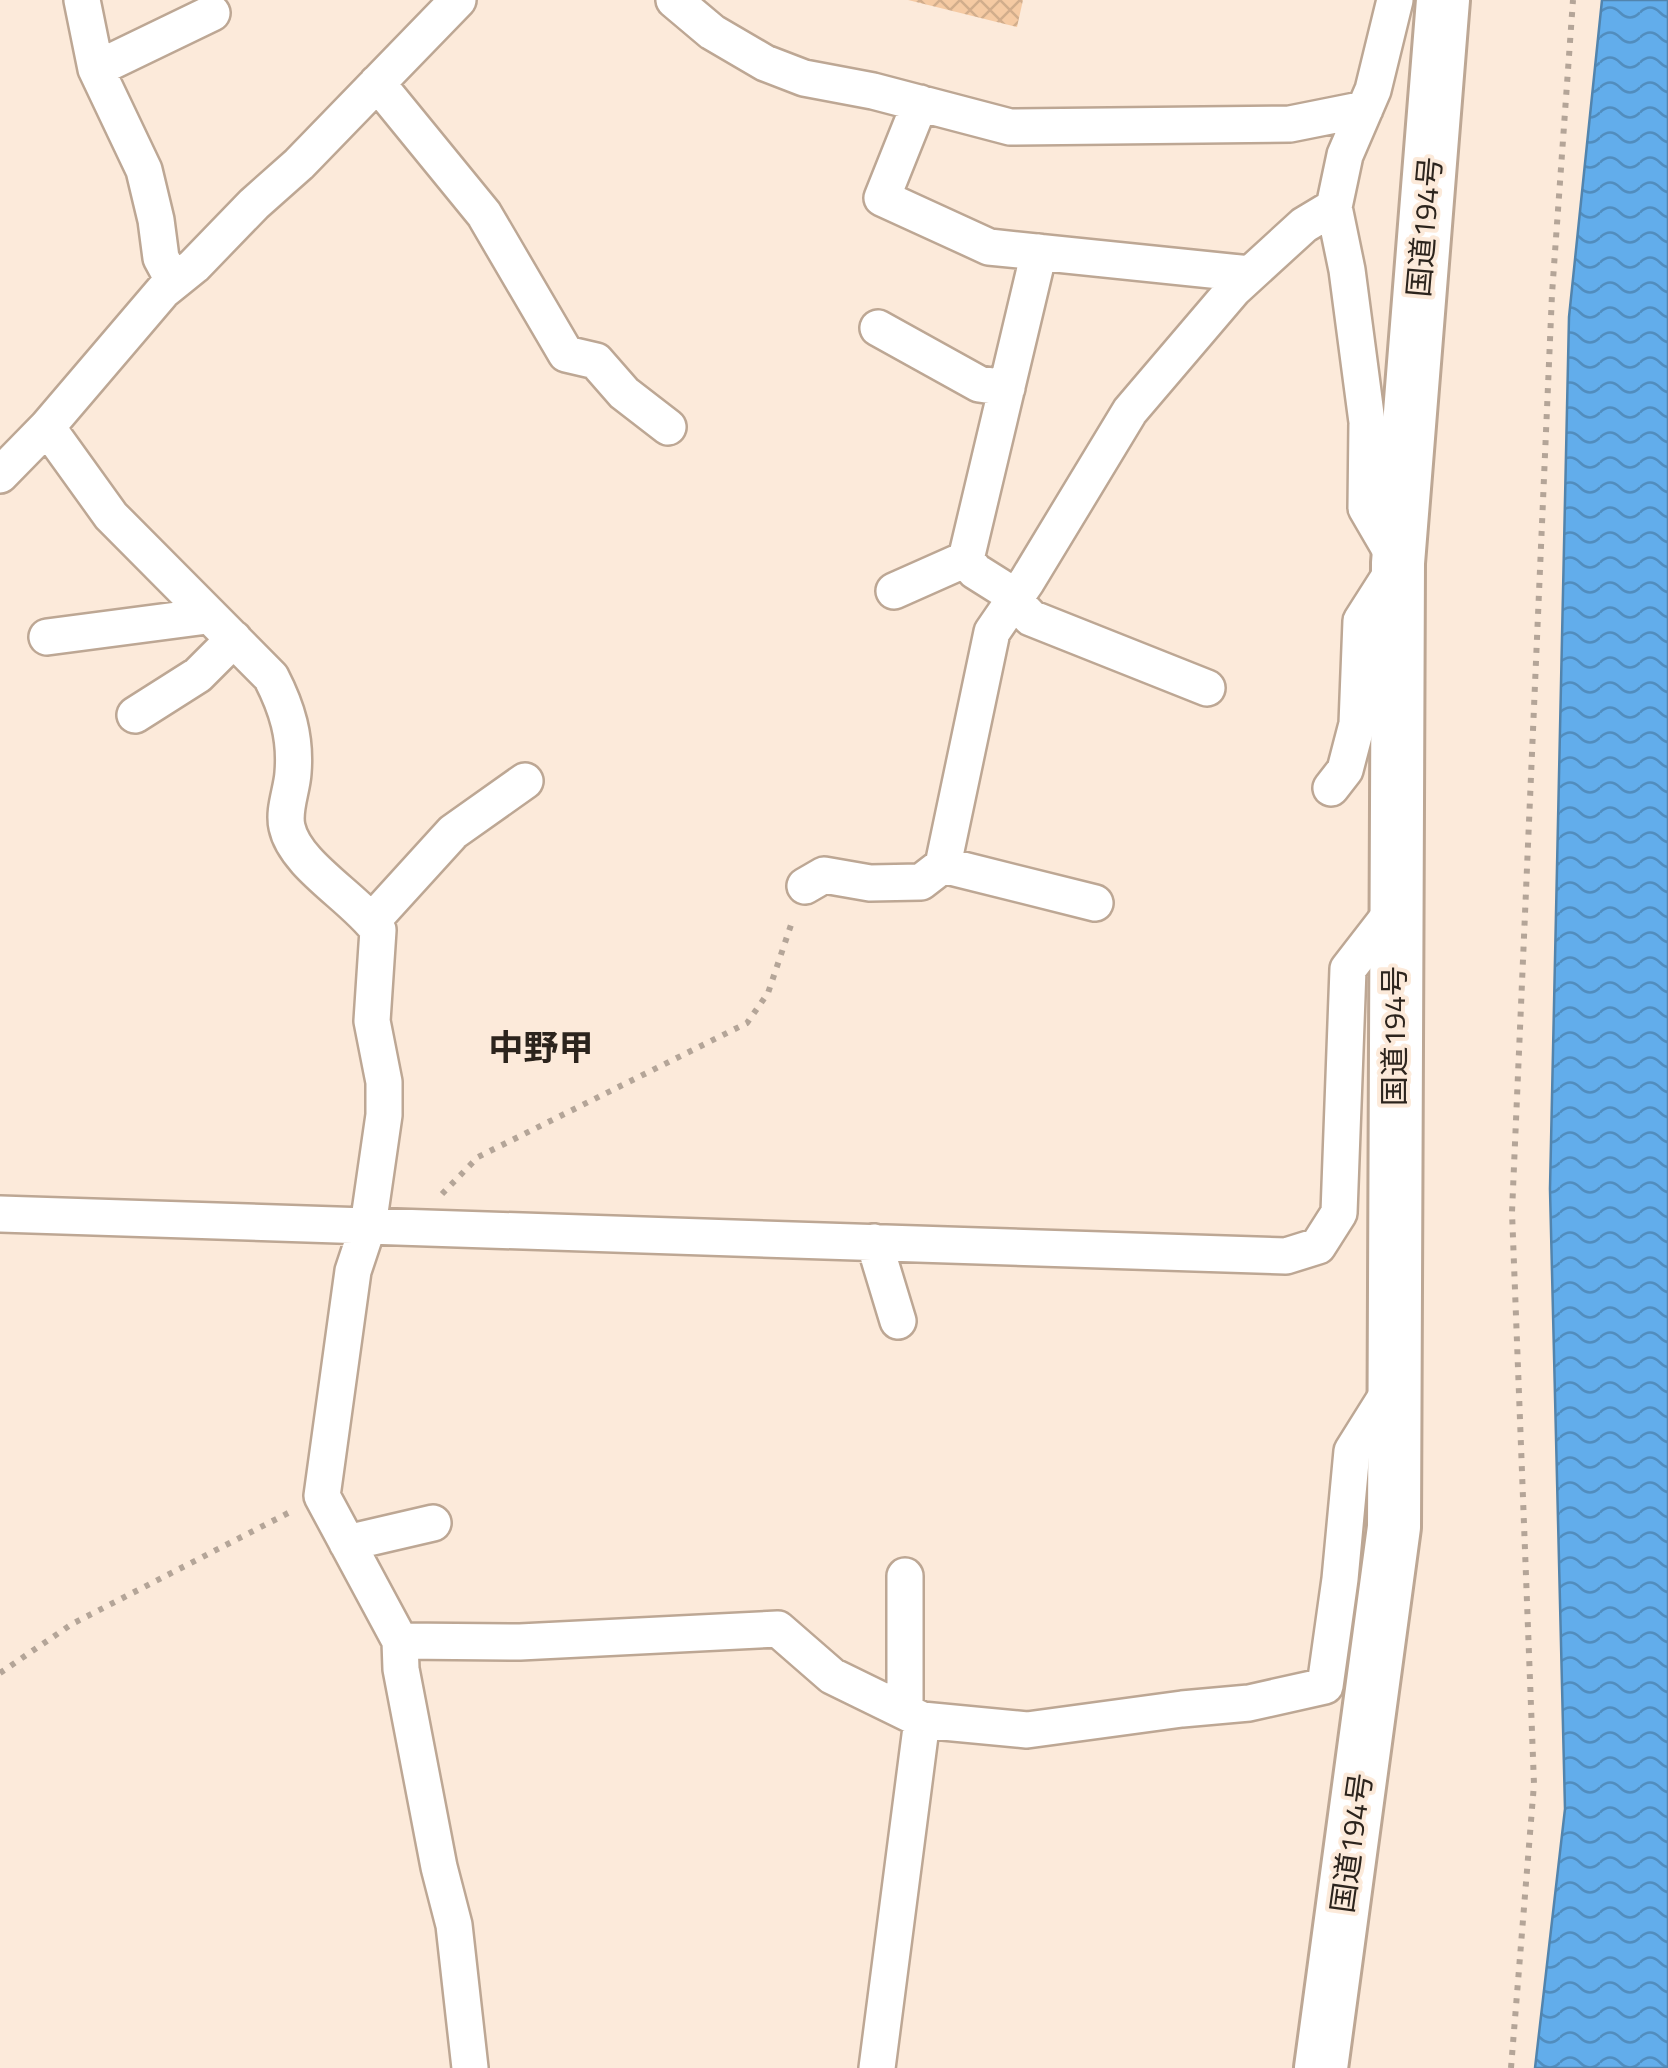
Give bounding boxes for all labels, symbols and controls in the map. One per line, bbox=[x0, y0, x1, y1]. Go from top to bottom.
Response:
street label: 国道194号 bbox=[1395, 155, 1453, 299]
street label: 国道194号 bbox=[1371, 966, 1417, 1106]
district label: 中野甲 bbox=[488, 1020, 594, 1074]
street label: 国道194号 bbox=[1318, 1770, 1384, 1916]

